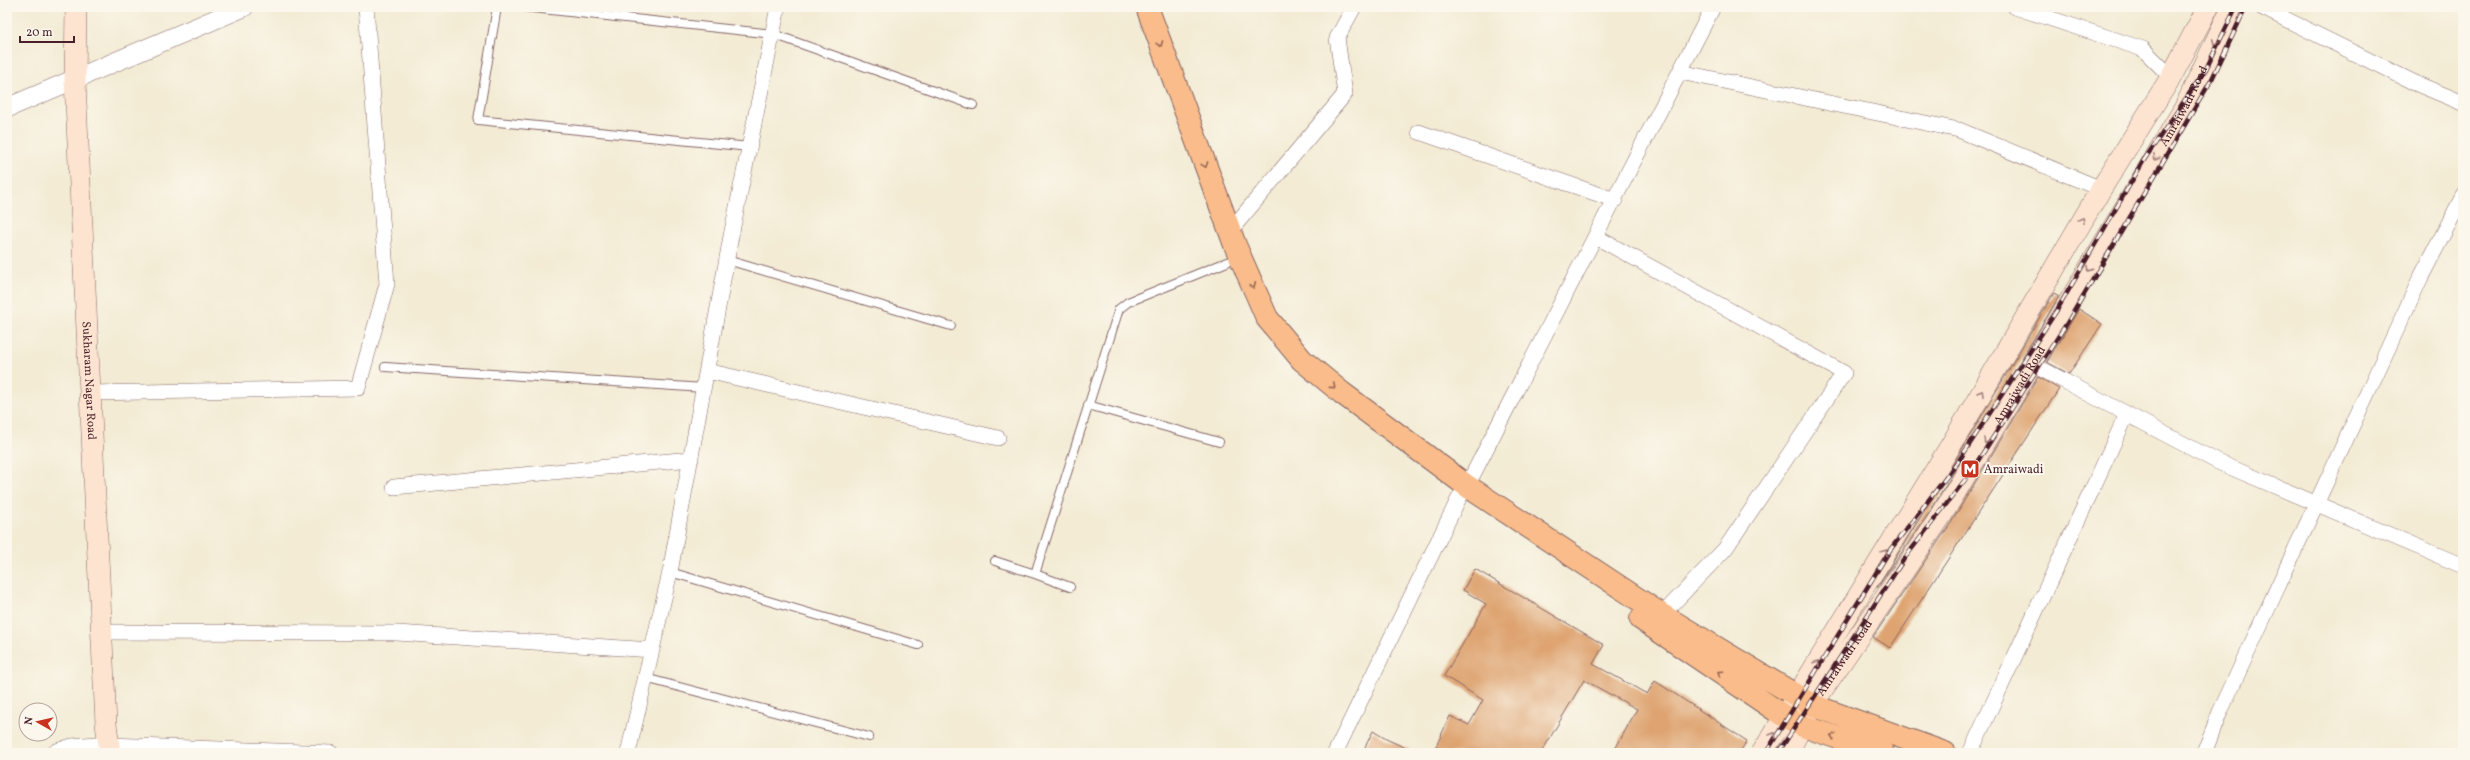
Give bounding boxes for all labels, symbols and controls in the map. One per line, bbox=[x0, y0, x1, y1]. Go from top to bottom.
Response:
scale bar bbox=[20, 18, 74, 44]
text: 20 m bbox=[26, 25, 53, 41]
one-way arrow bbox=[2212, 39, 2220, 46]
one-way arrow bbox=[1156, 40, 1164, 47]
street label: Amraiwadi Road bbox=[2156, 63, 2212, 150]
one-way arrow bbox=[2153, 154, 2160, 161]
one-way arrow bbox=[1201, 162, 1209, 169]
one-way arrow bbox=[2078, 217, 2085, 224]
one-way arrow bbox=[2087, 265, 2094, 272]
one-way arrow bbox=[1249, 283, 1257, 290]
street label: Sukharam Nagar Road bbox=[78, 321, 99, 441]
street label: Amraiwadi Road bbox=[1991, 343, 2050, 428]
one-way arrow bbox=[1329, 382, 1336, 389]
one-way arrow bbox=[1977, 390, 1984, 397]
one-way arrow bbox=[1983, 437, 1991, 444]
metro station icon: Amraiwadi bbox=[1959, 458, 1981, 480]
place label: Amraiwadi bbox=[1984, 462, 2044, 478]
one-way arrow bbox=[1881, 549, 1888, 556]
street label: Amraiwadi Road bbox=[1813, 617, 1877, 699]
one-way arrow bbox=[1813, 660, 1820, 667]
one-way arrow bbox=[1717, 670, 1724, 678]
north arrow bbox=[18, 702, 58, 742]
text: N bbox=[22, 716, 38, 726]
one-way arrow bbox=[1768, 732, 1775, 739]
one-way arrow bbox=[1829, 732, 1836, 741]

